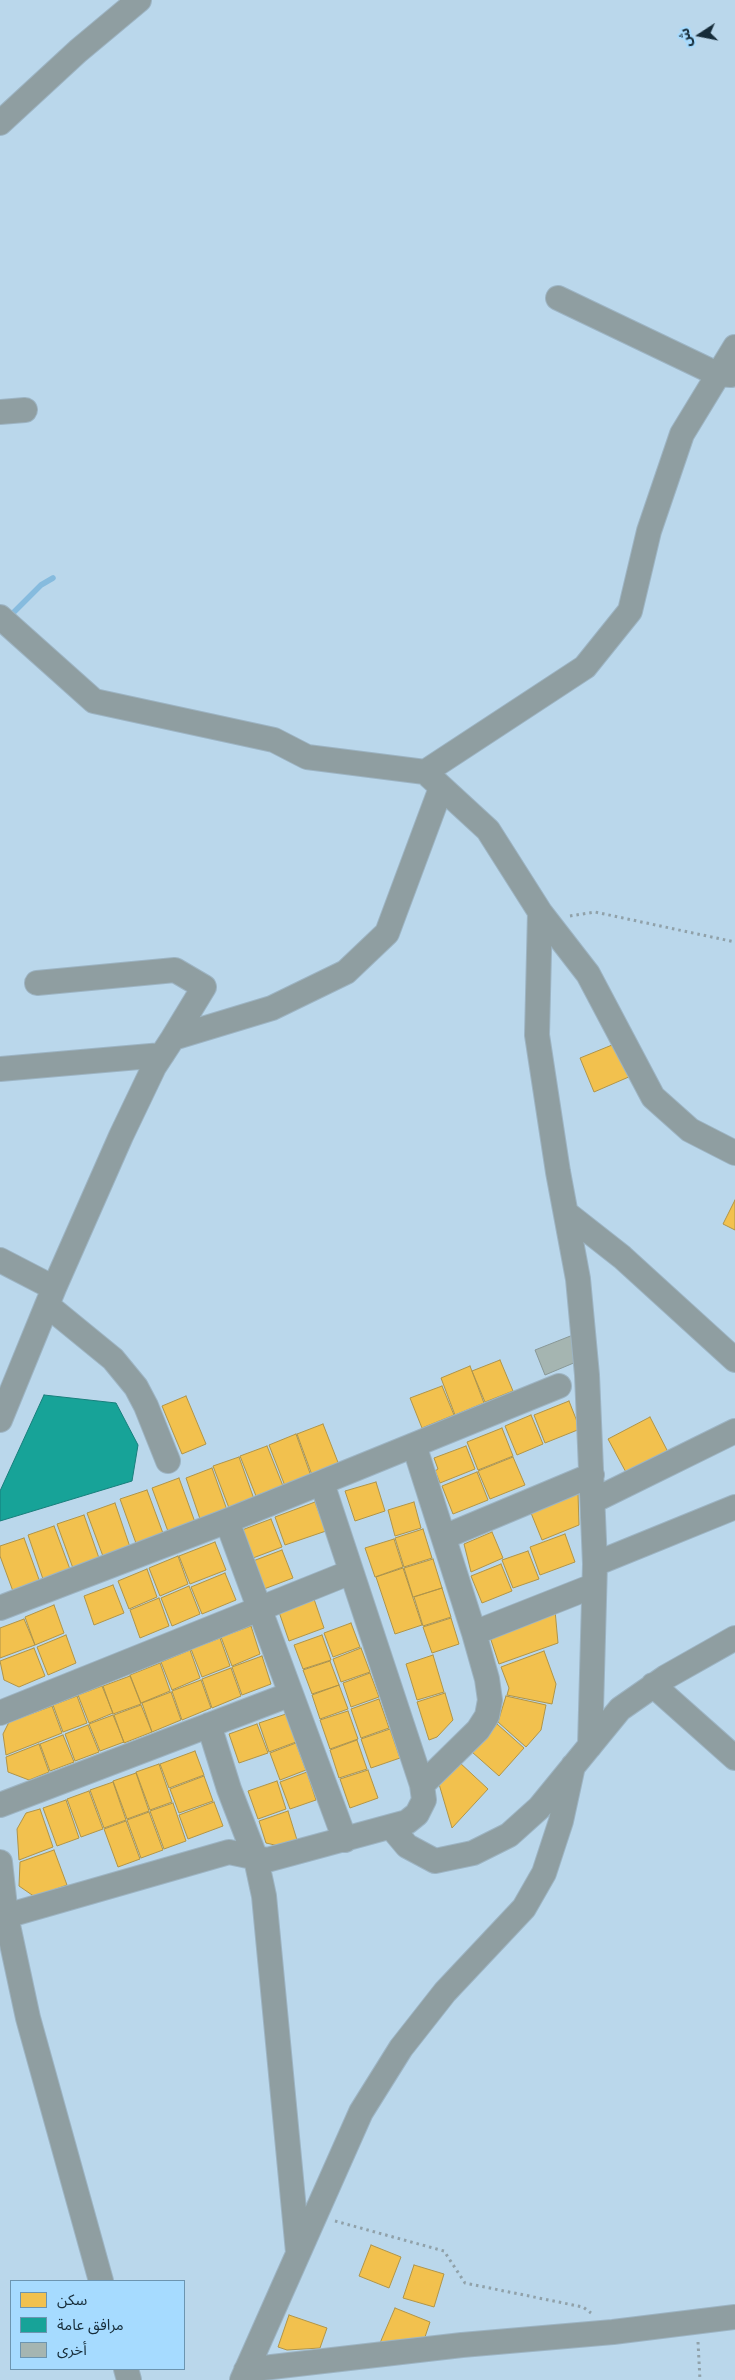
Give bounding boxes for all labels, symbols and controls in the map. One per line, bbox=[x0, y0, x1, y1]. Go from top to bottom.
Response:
north arrow bbox=[675, 10, 725, 60]
text: ش bbox=[676, 27, 695, 49]
legend bbox=[10, 2280, 185, 2370]
text: سكن bbox=[57, 2291, 87, 2309]
text: مرافق عامة bbox=[57, 2316, 124, 2334]
text: أخرى bbox=[57, 2341, 87, 2359]

